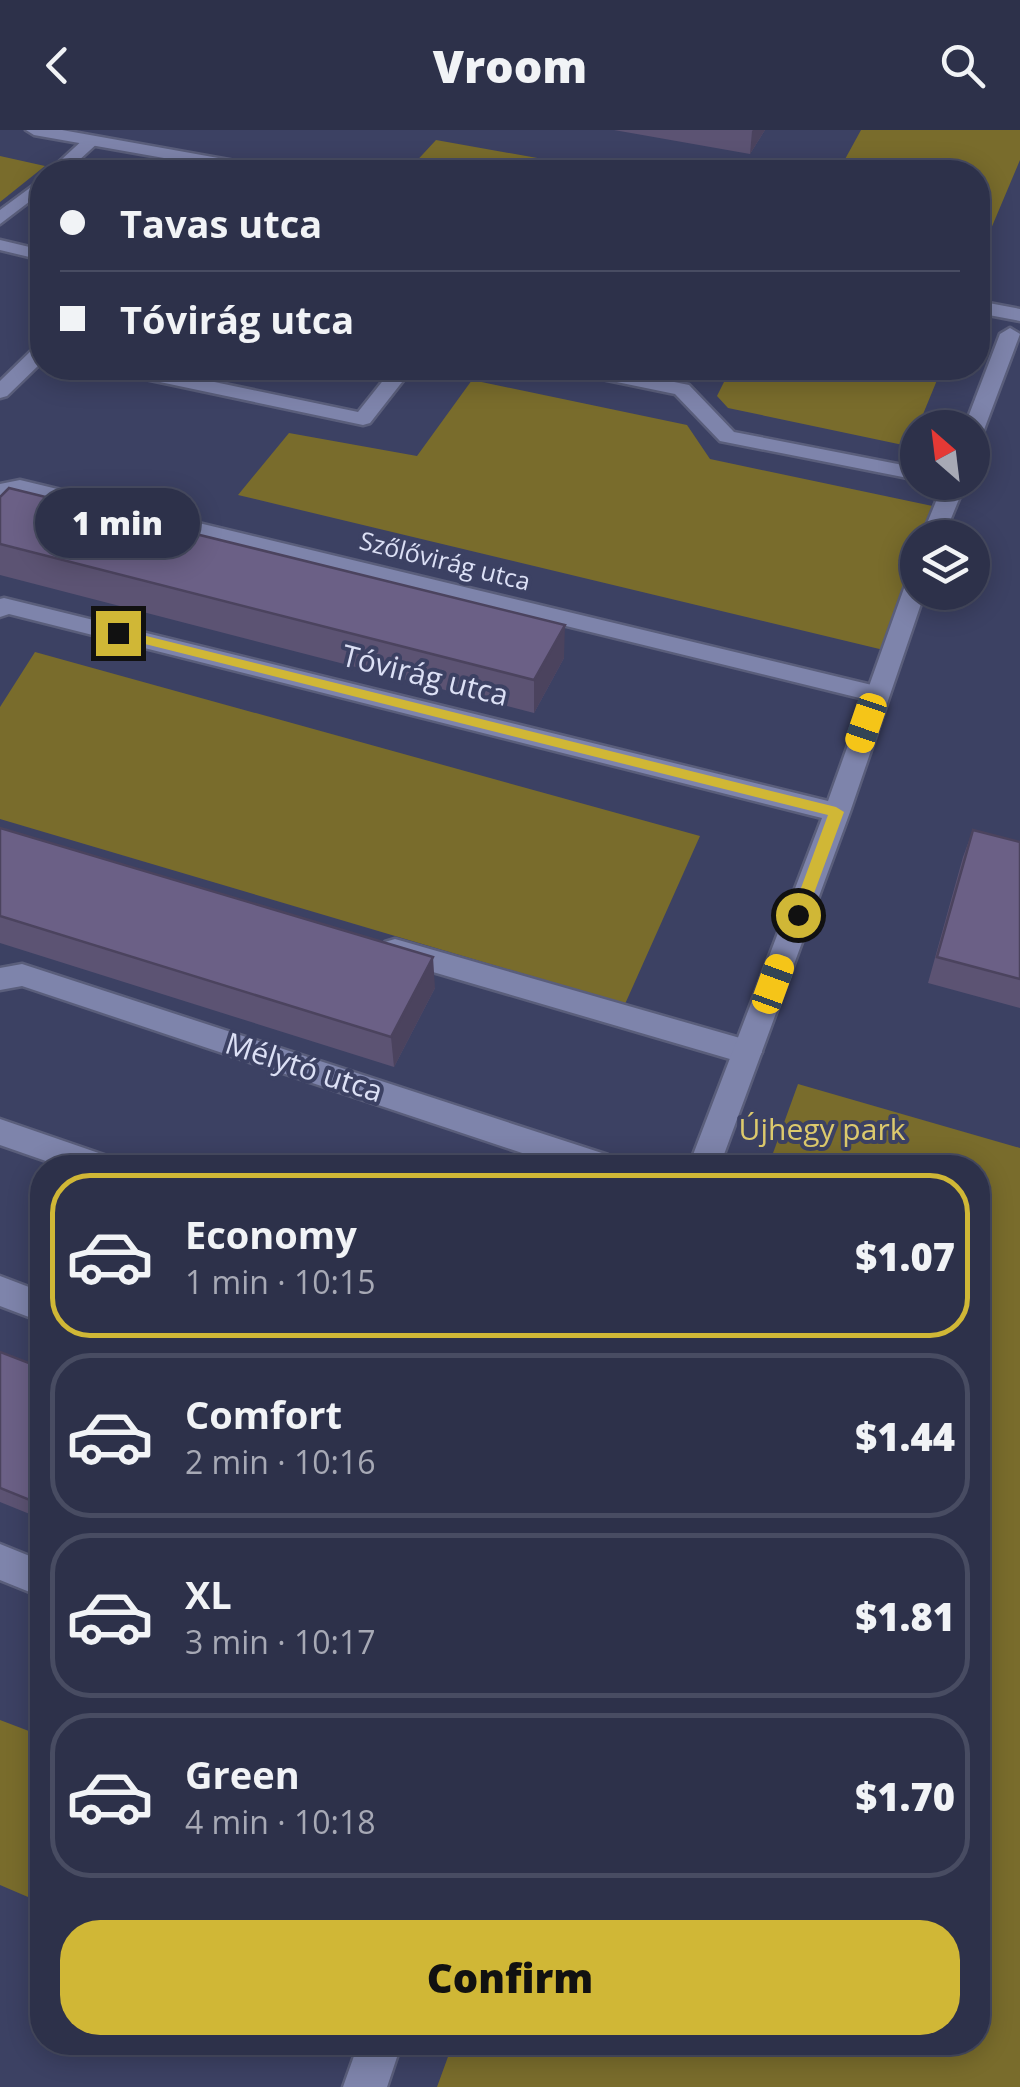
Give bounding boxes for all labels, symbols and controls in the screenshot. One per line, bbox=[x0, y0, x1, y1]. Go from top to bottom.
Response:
text: Vroom bbox=[433, 35, 587, 96]
icon: back bbox=[30, 38, 85, 93]
icon: search bbox=[935, 38, 990, 93]
text: Tavas utca bbox=[120, 197, 322, 249]
text: Tóvirág utca bbox=[120, 293, 354, 345]
north arrow bbox=[900, 410, 990, 500]
map controls bbox=[900, 410, 990, 610]
callout: 1 min bbox=[36, 488, 200, 558]
text: 1 min bbox=[72, 501, 163, 544]
button: layers bbox=[900, 520, 990, 610]
street label: Szőlővirág utca bbox=[356, 522, 534, 598]
route end bbox=[96, 611, 141, 656]
street label: Tóvirág utca bbox=[338, 634, 513, 715]
car bbox=[842, 690, 890, 756]
route start bbox=[776, 893, 821, 938]
car bbox=[749, 951, 797, 1017]
street label: Mélytó utca bbox=[221, 1022, 388, 1111]
park label: Újhegy park bbox=[739, 1108, 906, 1149]
text: Economy bbox=[185, 1208, 357, 1260]
icon: car bbox=[65, 1211, 155, 1301]
text: $1.07 bbox=[855, 1230, 955, 1282]
text: 1 min · 10:15 bbox=[185, 1260, 376, 1303]
text: Comfort bbox=[185, 1388, 342, 1440]
icon: car bbox=[65, 1391, 155, 1481]
text: $1.44 bbox=[855, 1410, 955, 1462]
text: 2 min · 10:16 bbox=[185, 1440, 376, 1483]
text: XL bbox=[185, 1568, 232, 1620]
icon: car bbox=[65, 1571, 155, 1661]
text: $1.81 bbox=[855, 1590, 955, 1642]
text: 3 min · 10:17 bbox=[185, 1620, 376, 1663]
text: Green bbox=[185, 1748, 300, 1800]
icon: car bbox=[65, 1751, 155, 1841]
text: $1.70 bbox=[855, 1770, 955, 1822]
text: 4 min · 10:18 bbox=[185, 1800, 376, 1843]
button: Confirm bbox=[60, 1920, 960, 2035]

